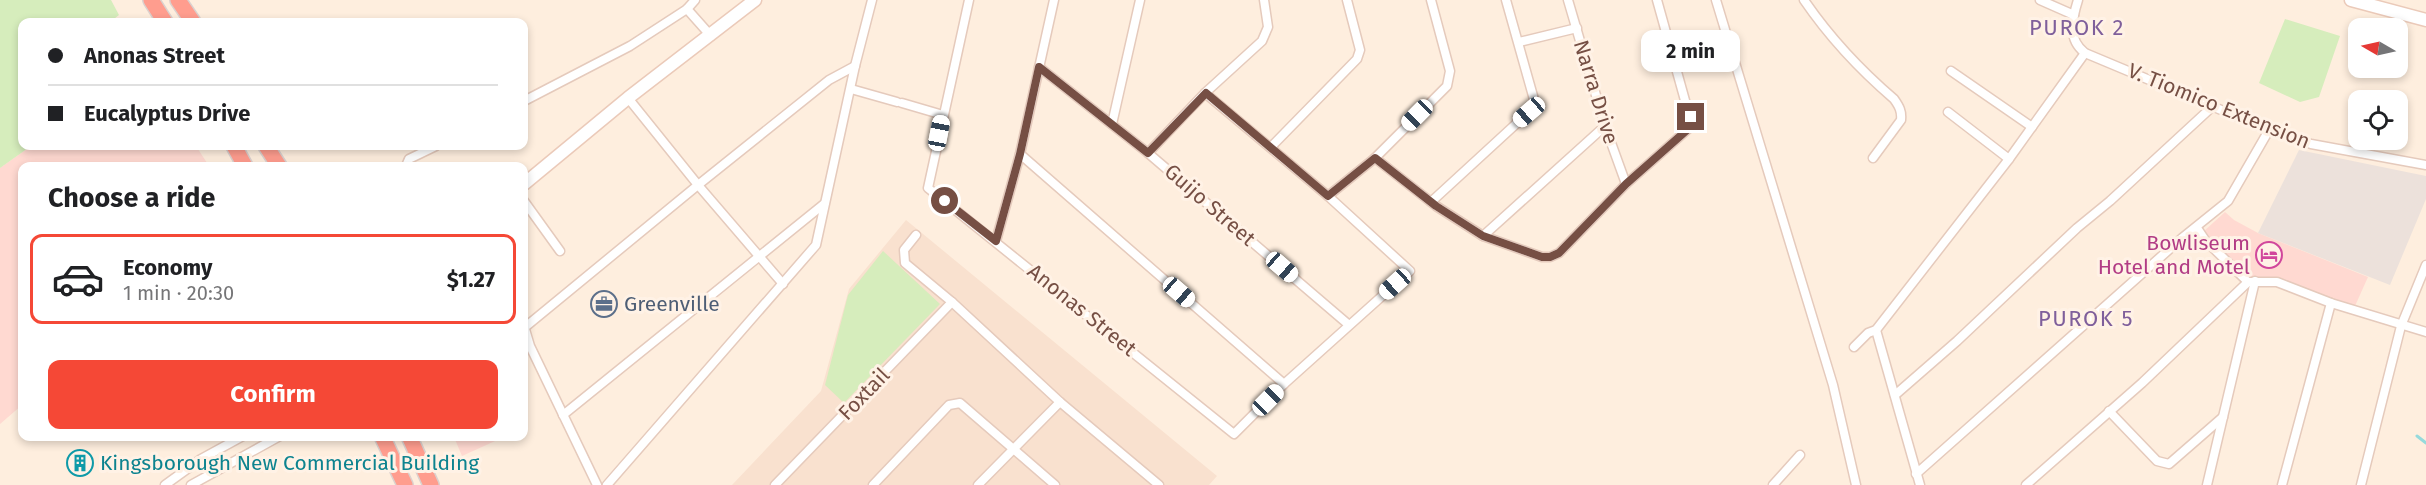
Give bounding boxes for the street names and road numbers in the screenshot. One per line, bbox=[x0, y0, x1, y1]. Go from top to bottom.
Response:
street label: Narra Drive bbox=[1568, 37, 1624, 147]
street label: V. Tiomico Extension bbox=[2124, 58, 2314, 154]
street label: Guijo Street bbox=[1159, 158, 1261, 252]
street label: Anonas Street bbox=[1022, 258, 1142, 362]
street label: Foxtail bbox=[833, 362, 895, 426]

